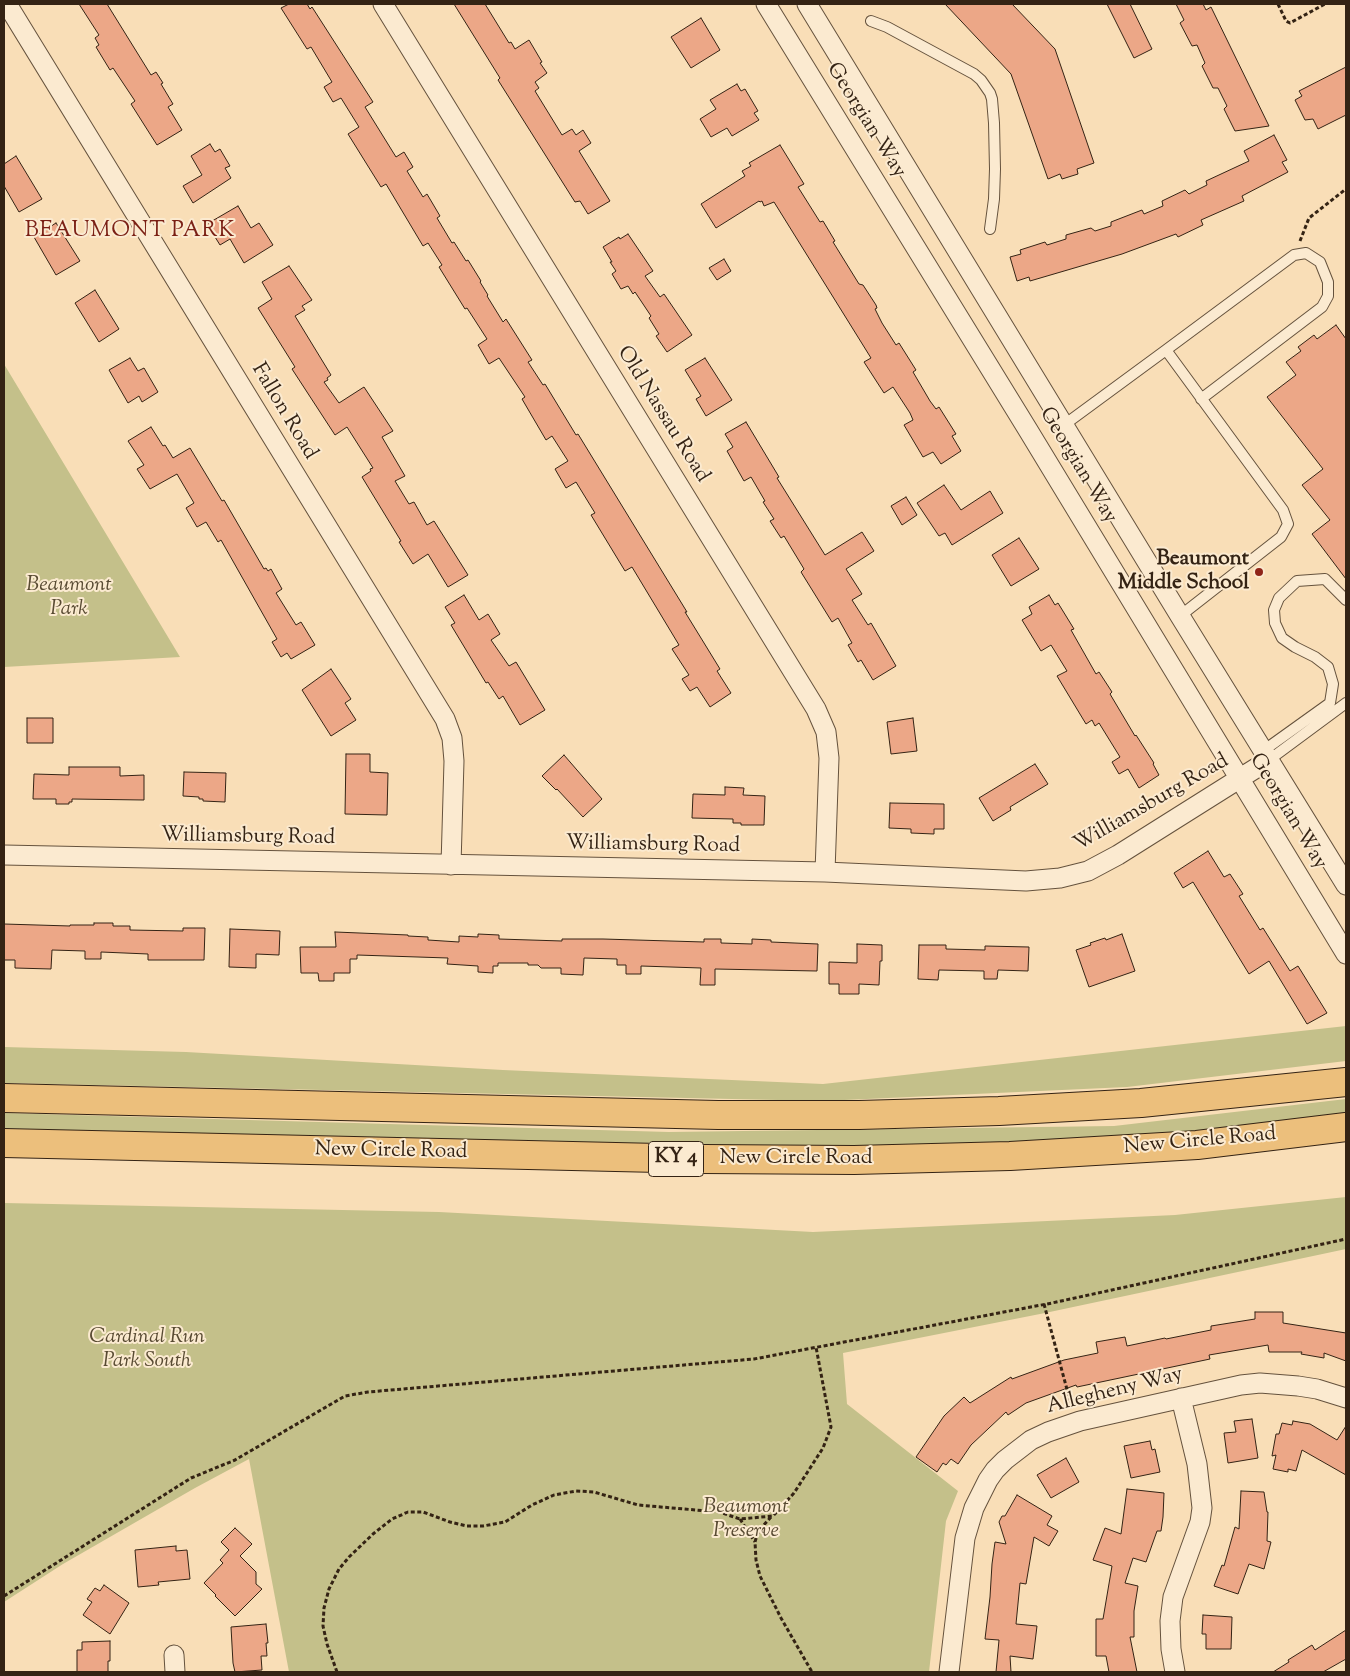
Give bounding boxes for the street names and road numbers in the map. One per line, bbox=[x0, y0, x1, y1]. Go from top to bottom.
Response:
street label: Georgian Way bbox=[820, 59, 910, 183]
street label: Old Nassau Road bbox=[610, 342, 714, 488]
street label: Fallon Road bbox=[244, 359, 322, 465]
street label: Georgian Way bbox=[1032, 403, 1122, 529]
street label: Georgian Way bbox=[1242, 749, 1332, 875]
street label: Williamsburg Road bbox=[1070, 750, 1234, 858]
street label: Williamsburg Road bbox=[161, 824, 335, 852]
street label: Williamsburg Road bbox=[566, 832, 740, 860]
street label: New Circle Road bbox=[1123, 1123, 1277, 1161]
street label: New Circle Road bbox=[314, 1138, 468, 1166]
road number: KY 4 bbox=[648, 1142, 704, 1176]
street label: New Circle Road bbox=[720, 1146, 872, 1172]
street label: Allegheny Way bbox=[1044, 1363, 1186, 1421]

